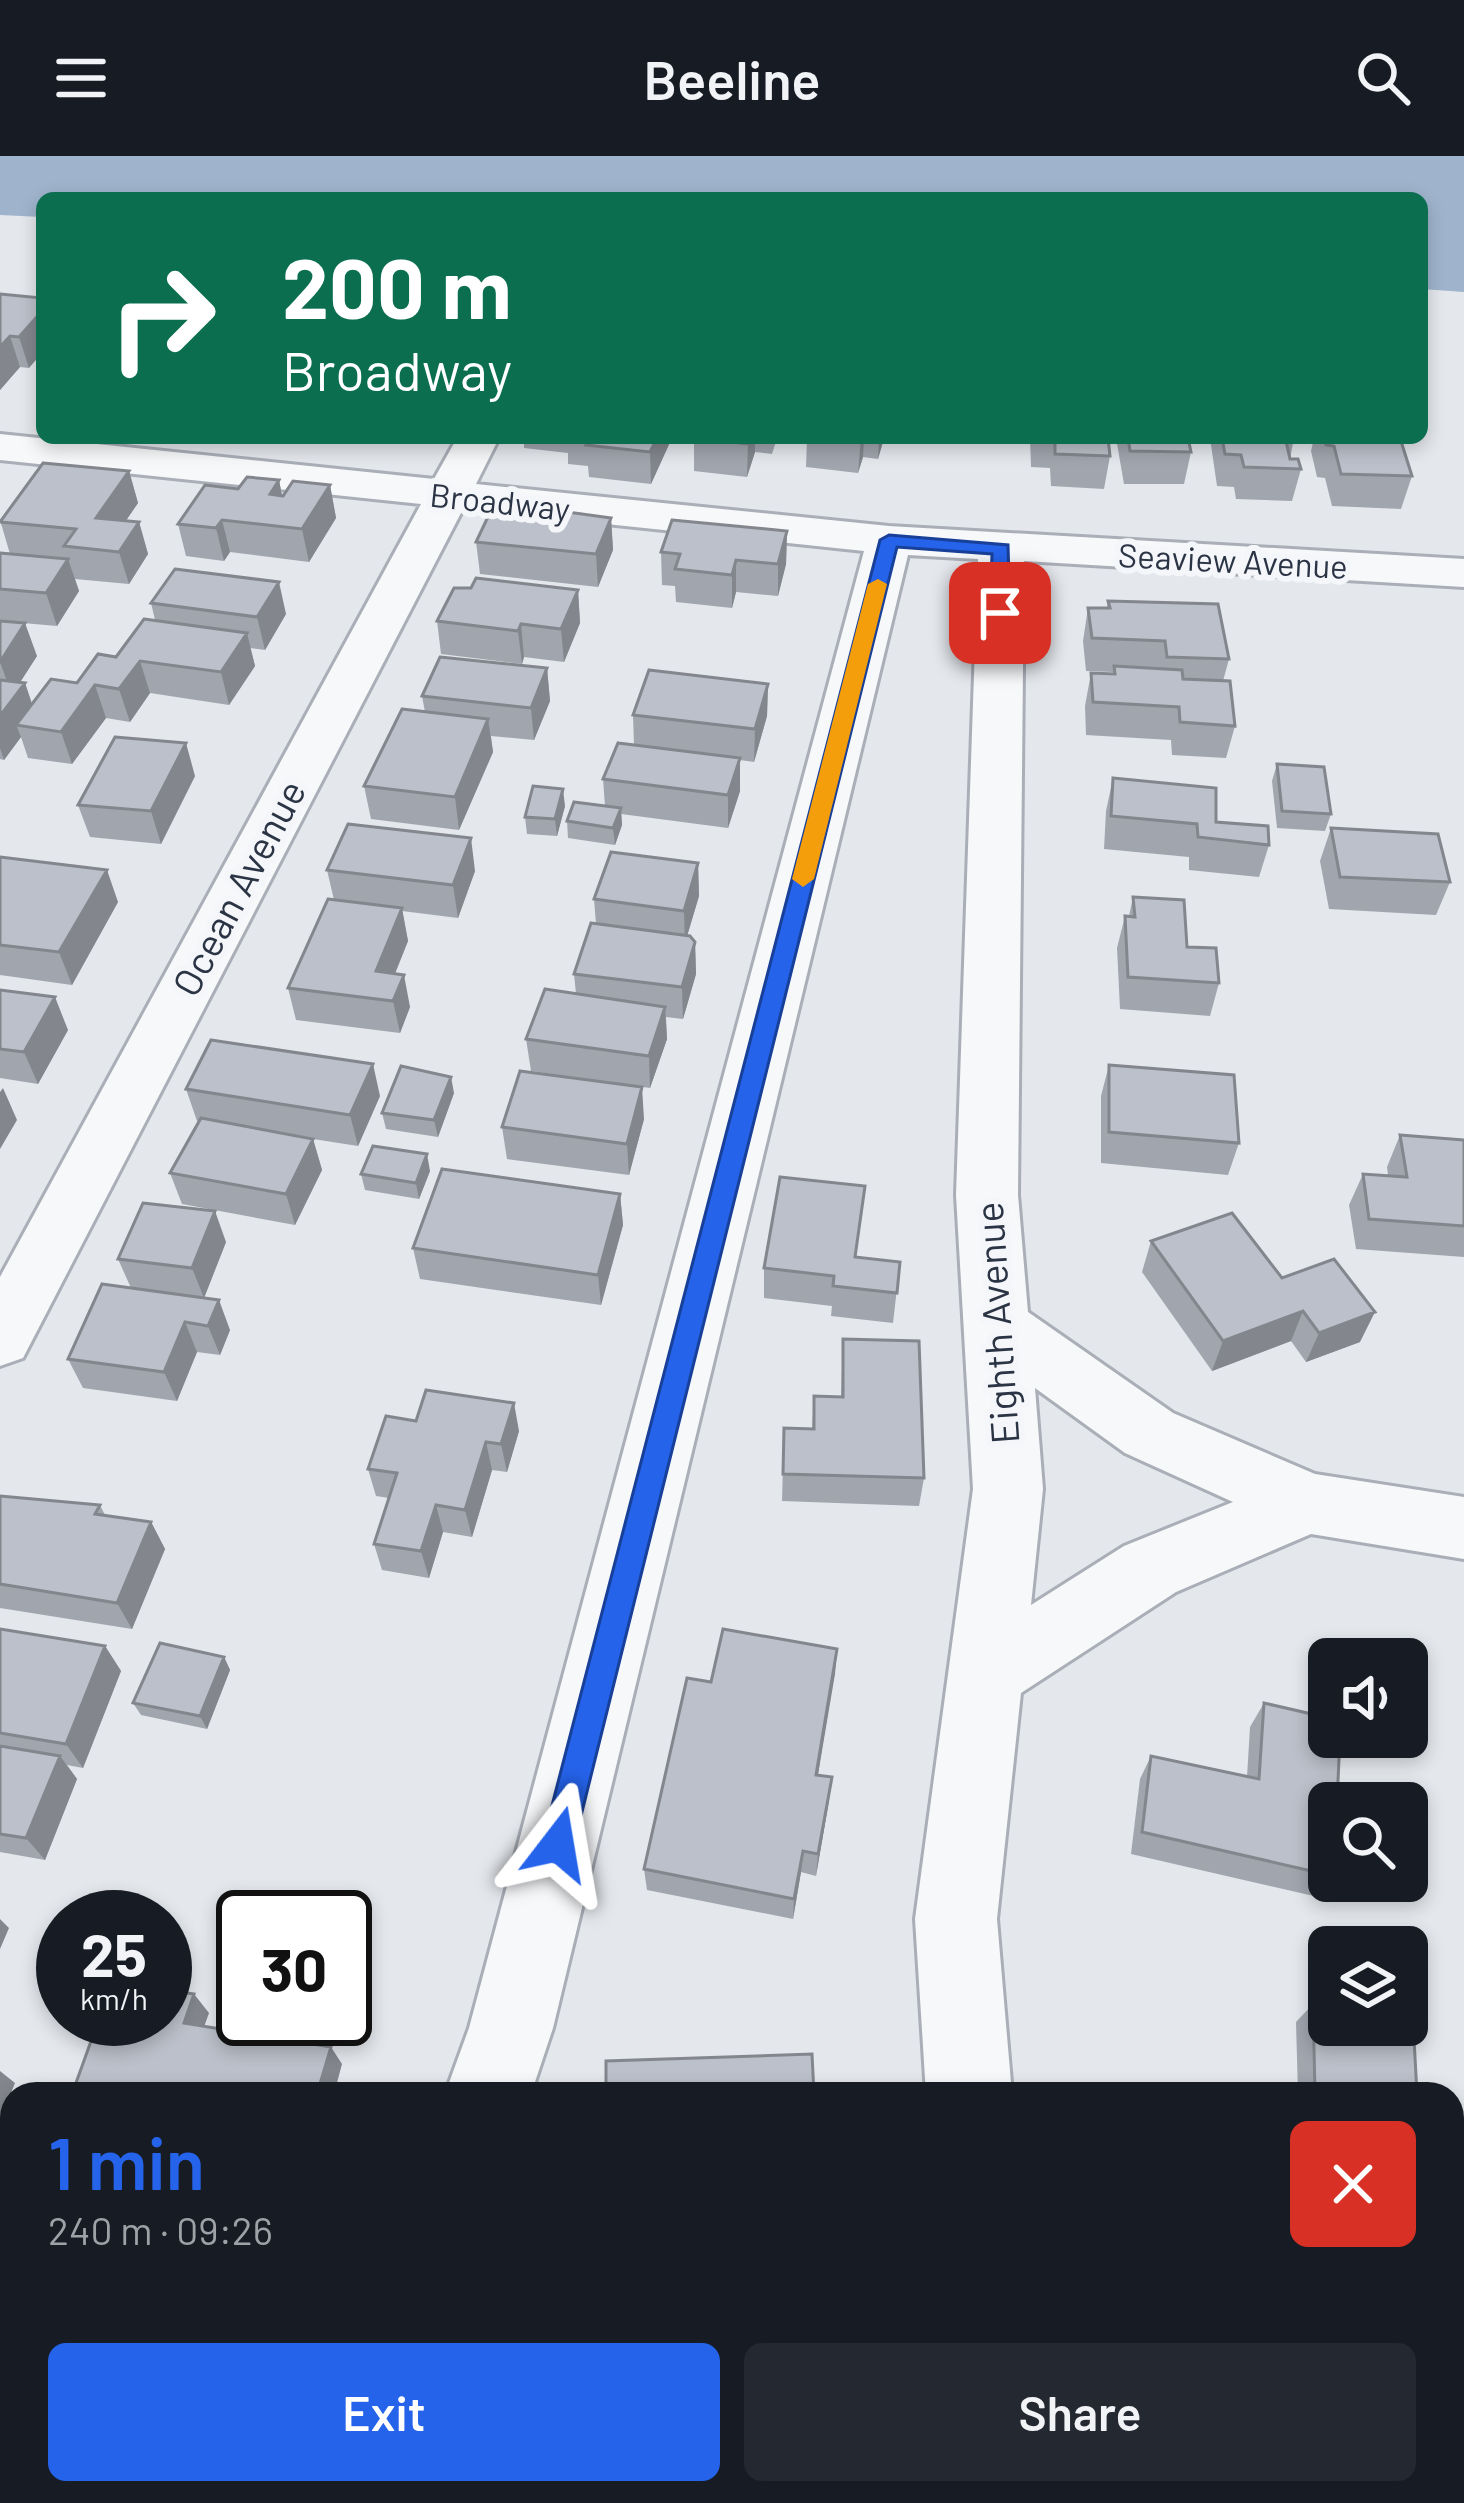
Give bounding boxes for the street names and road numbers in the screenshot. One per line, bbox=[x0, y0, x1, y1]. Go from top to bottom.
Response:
street label: Broadway bbox=[428, 474, 572, 528]
street label: Seaview Avenue bbox=[1117, 534, 1349, 586]
street label: Ocean Avenue bbox=[161, 771, 314, 1003]
street label: Eighth Avenue bbox=[964, 1201, 1027, 1446]

